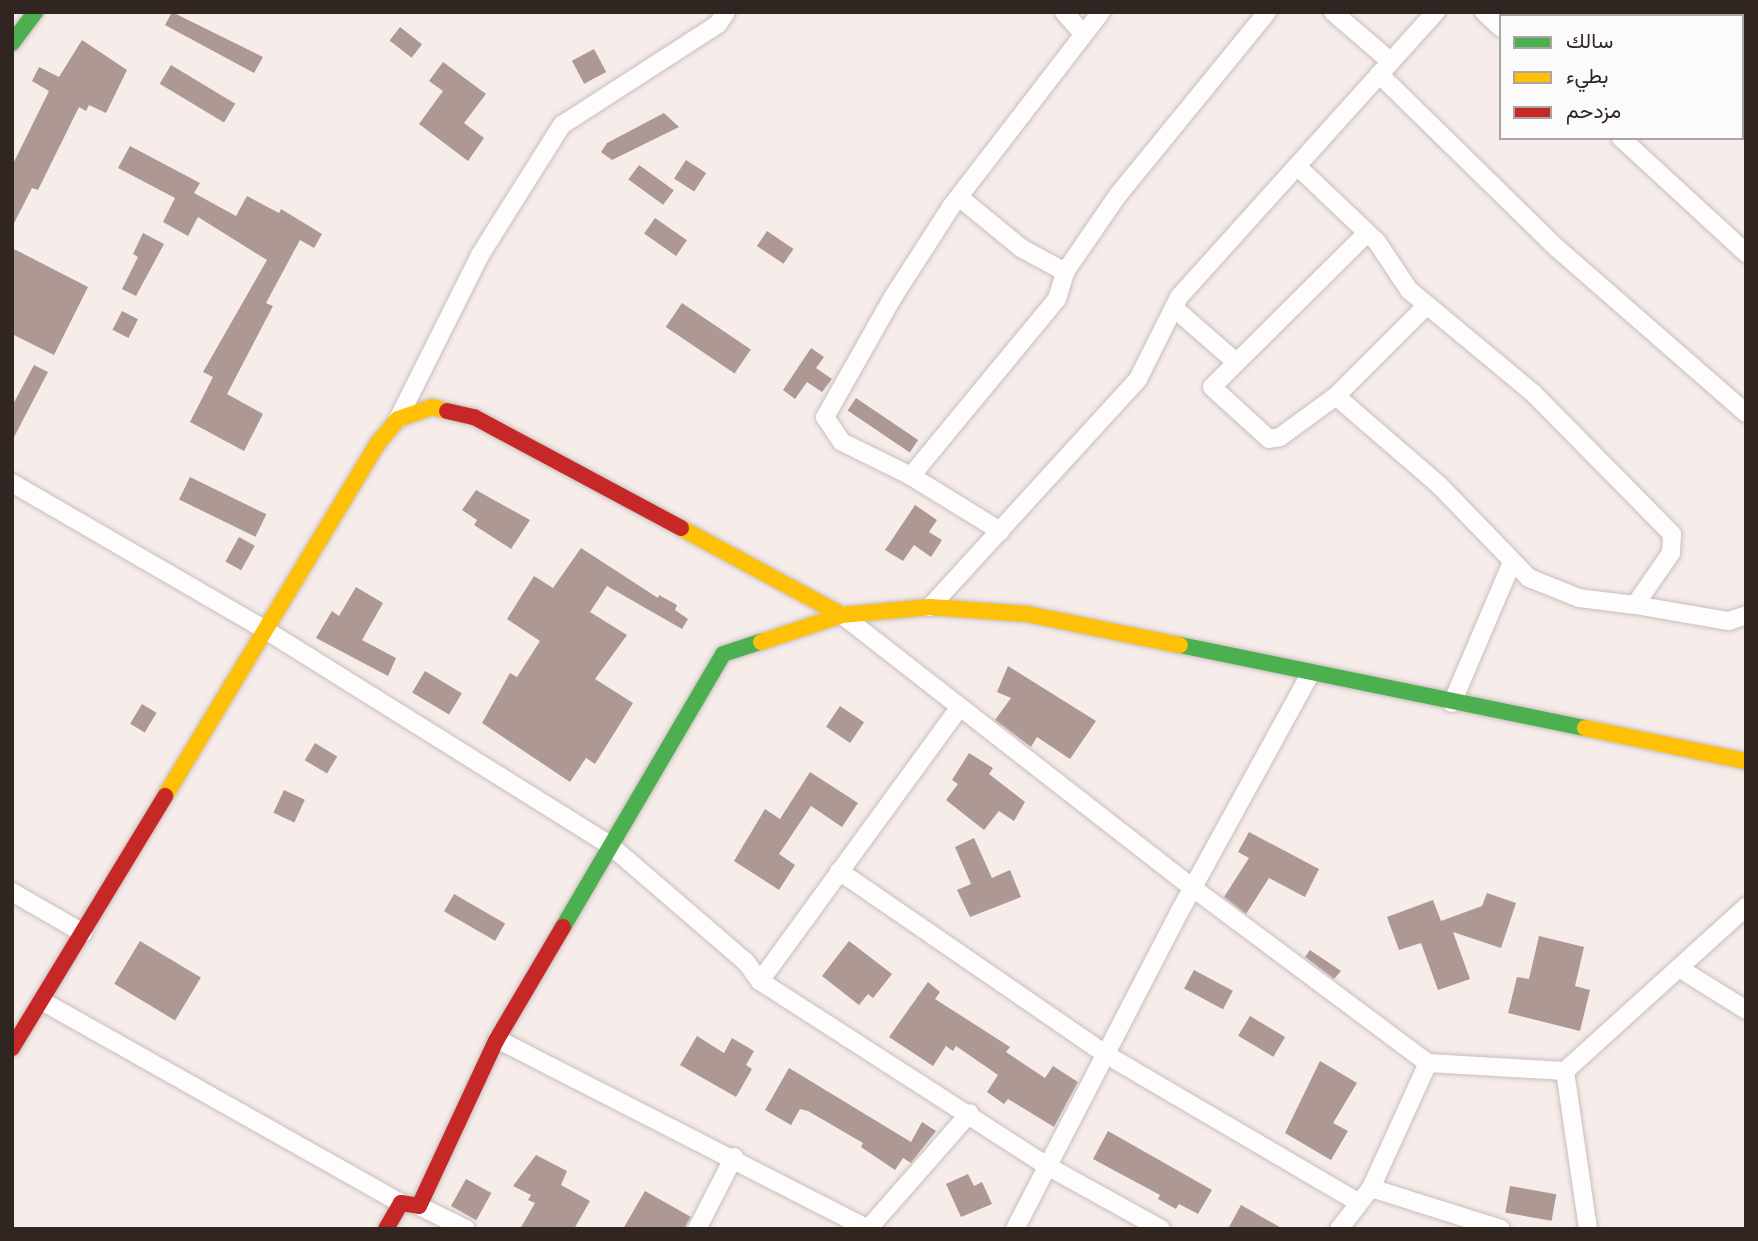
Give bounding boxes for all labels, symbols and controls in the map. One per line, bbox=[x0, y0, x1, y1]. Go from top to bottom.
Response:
legend bbox=[1499, 14, 1744, 140]
text: سالك bbox=[1566, 28, 1613, 53]
text: بطيء bbox=[1566, 63, 1609, 88]
text: مزدحم bbox=[1566, 98, 1621, 123]

